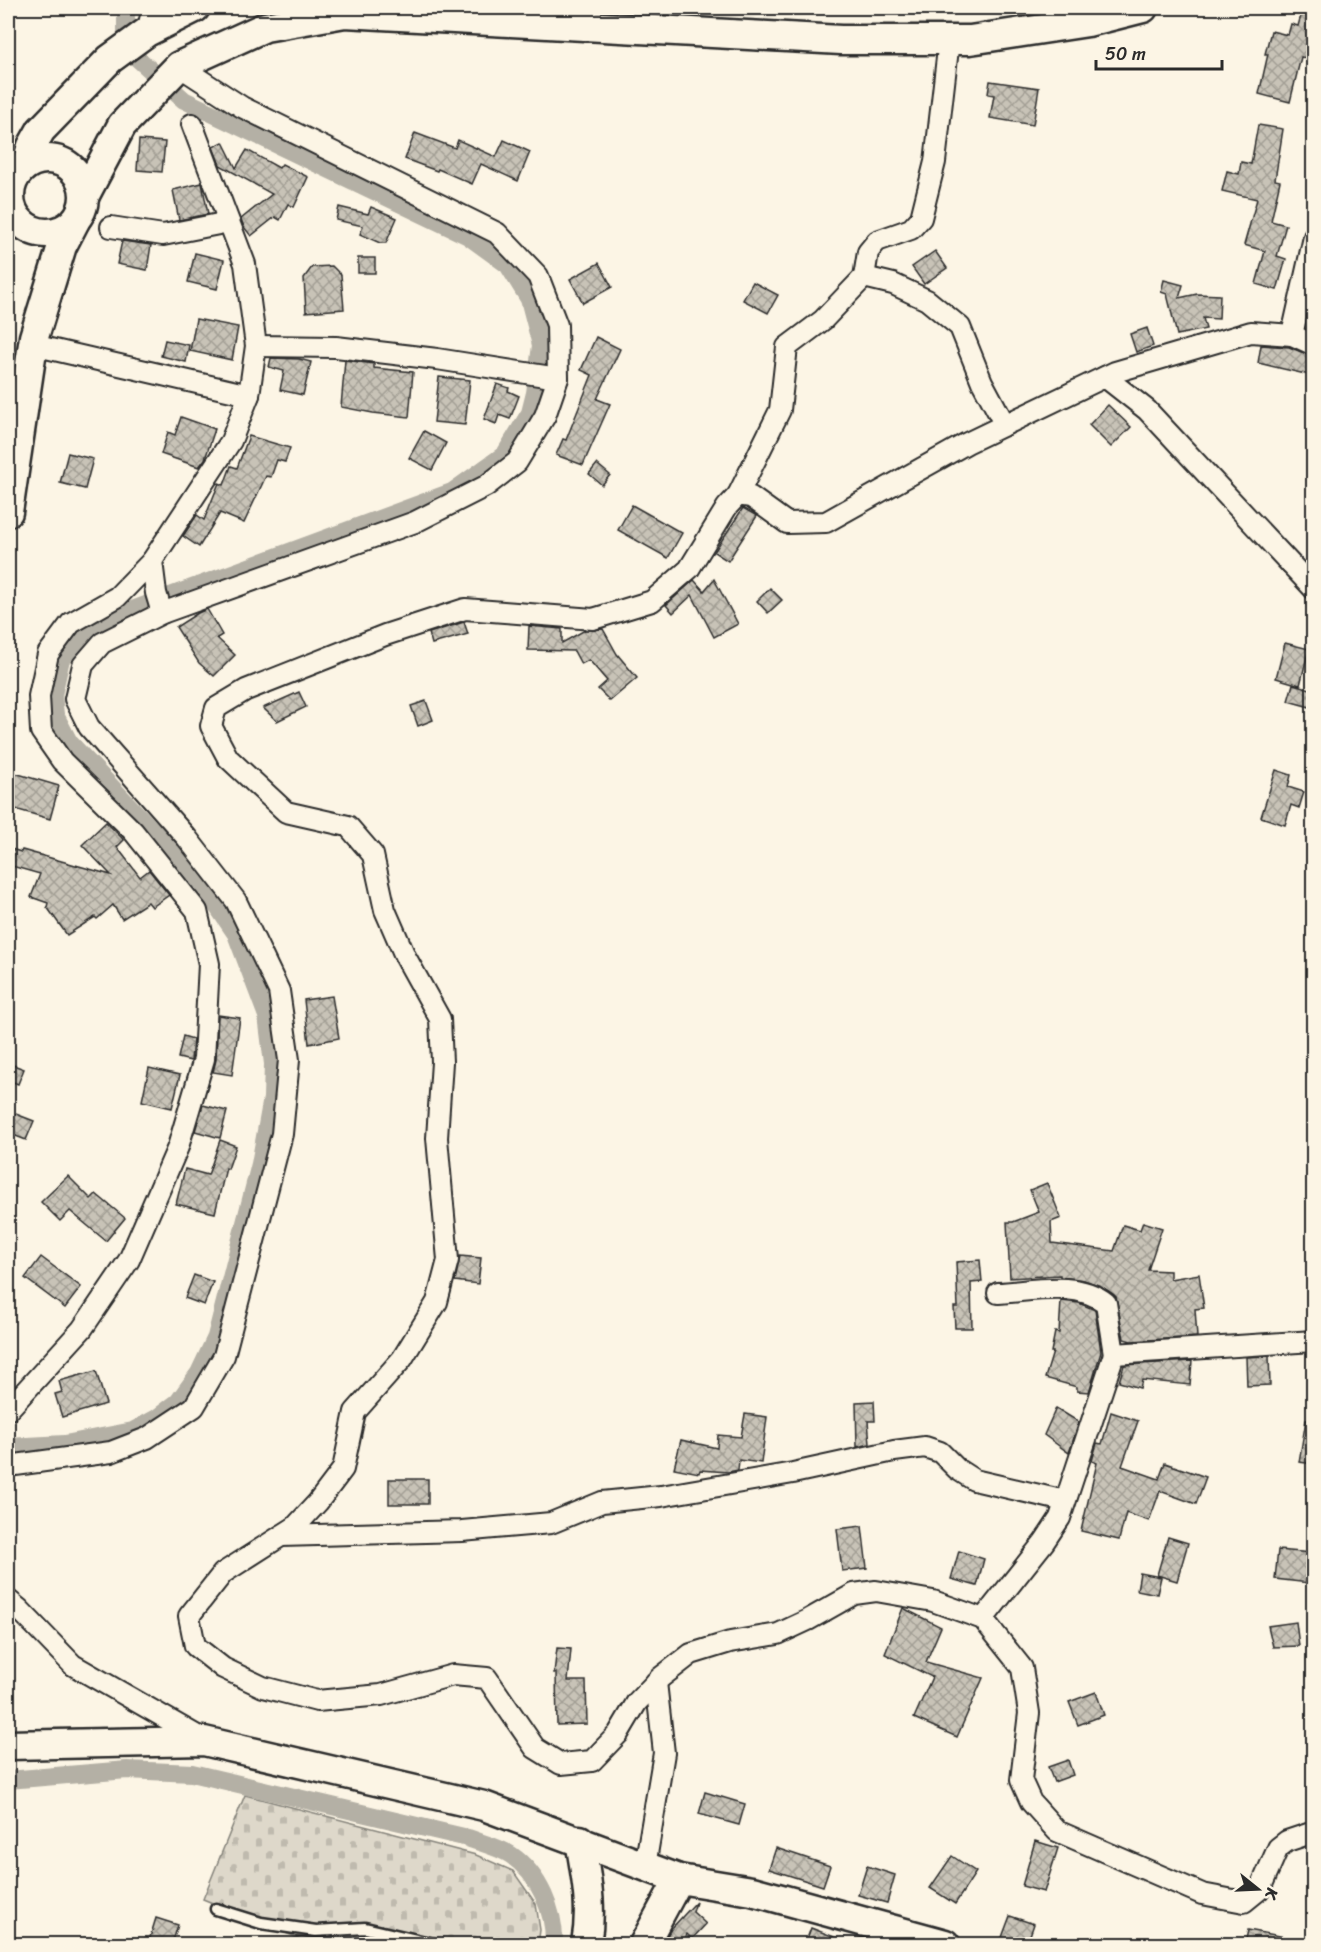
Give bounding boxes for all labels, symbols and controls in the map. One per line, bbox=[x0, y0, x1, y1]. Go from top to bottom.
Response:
scale bar bbox=[1096, 33, 1222, 71]
text: 50 m bbox=[1105, 38, 1146, 70]
north arrow bbox=[1228, 1859, 1288, 1919]
text: K bbox=[1256, 1883, 1287, 1904]

